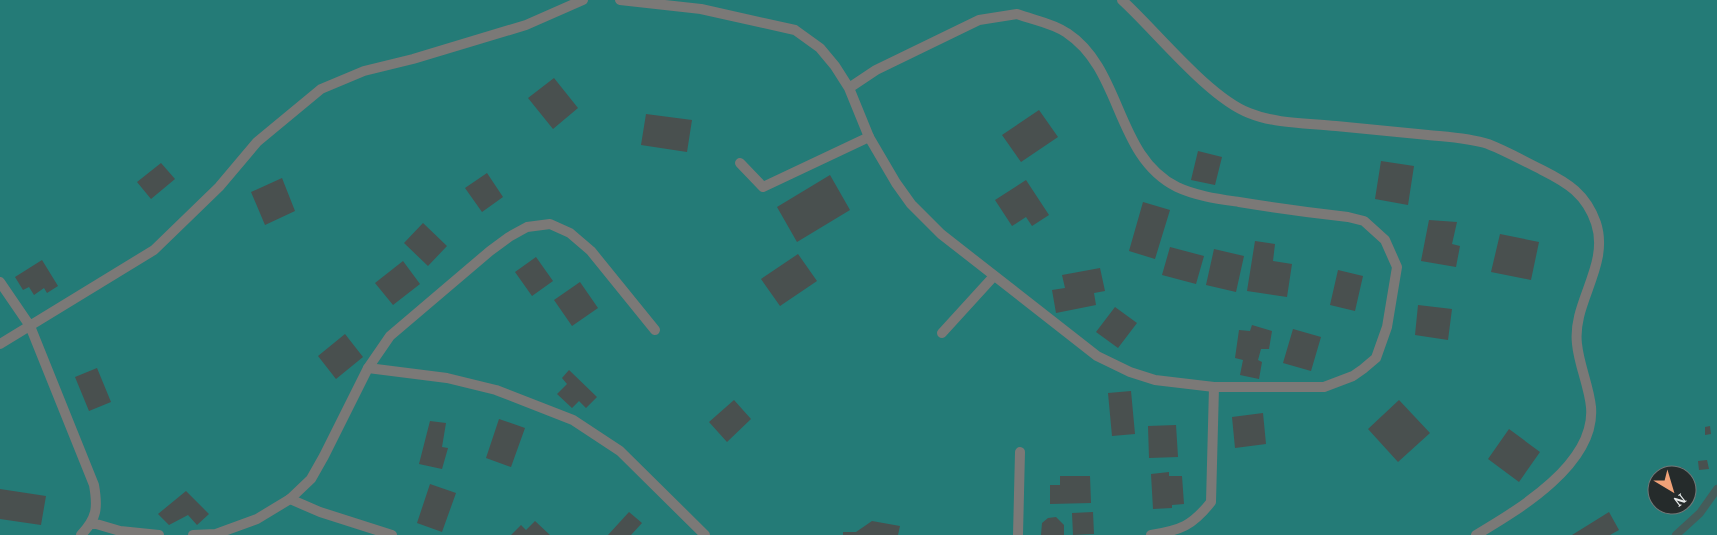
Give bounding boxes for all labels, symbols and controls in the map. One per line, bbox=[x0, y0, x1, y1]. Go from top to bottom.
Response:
north arrow bbox=[1647, 465, 1697, 515]
text: N bbox=[1670, 490, 1690, 512]

